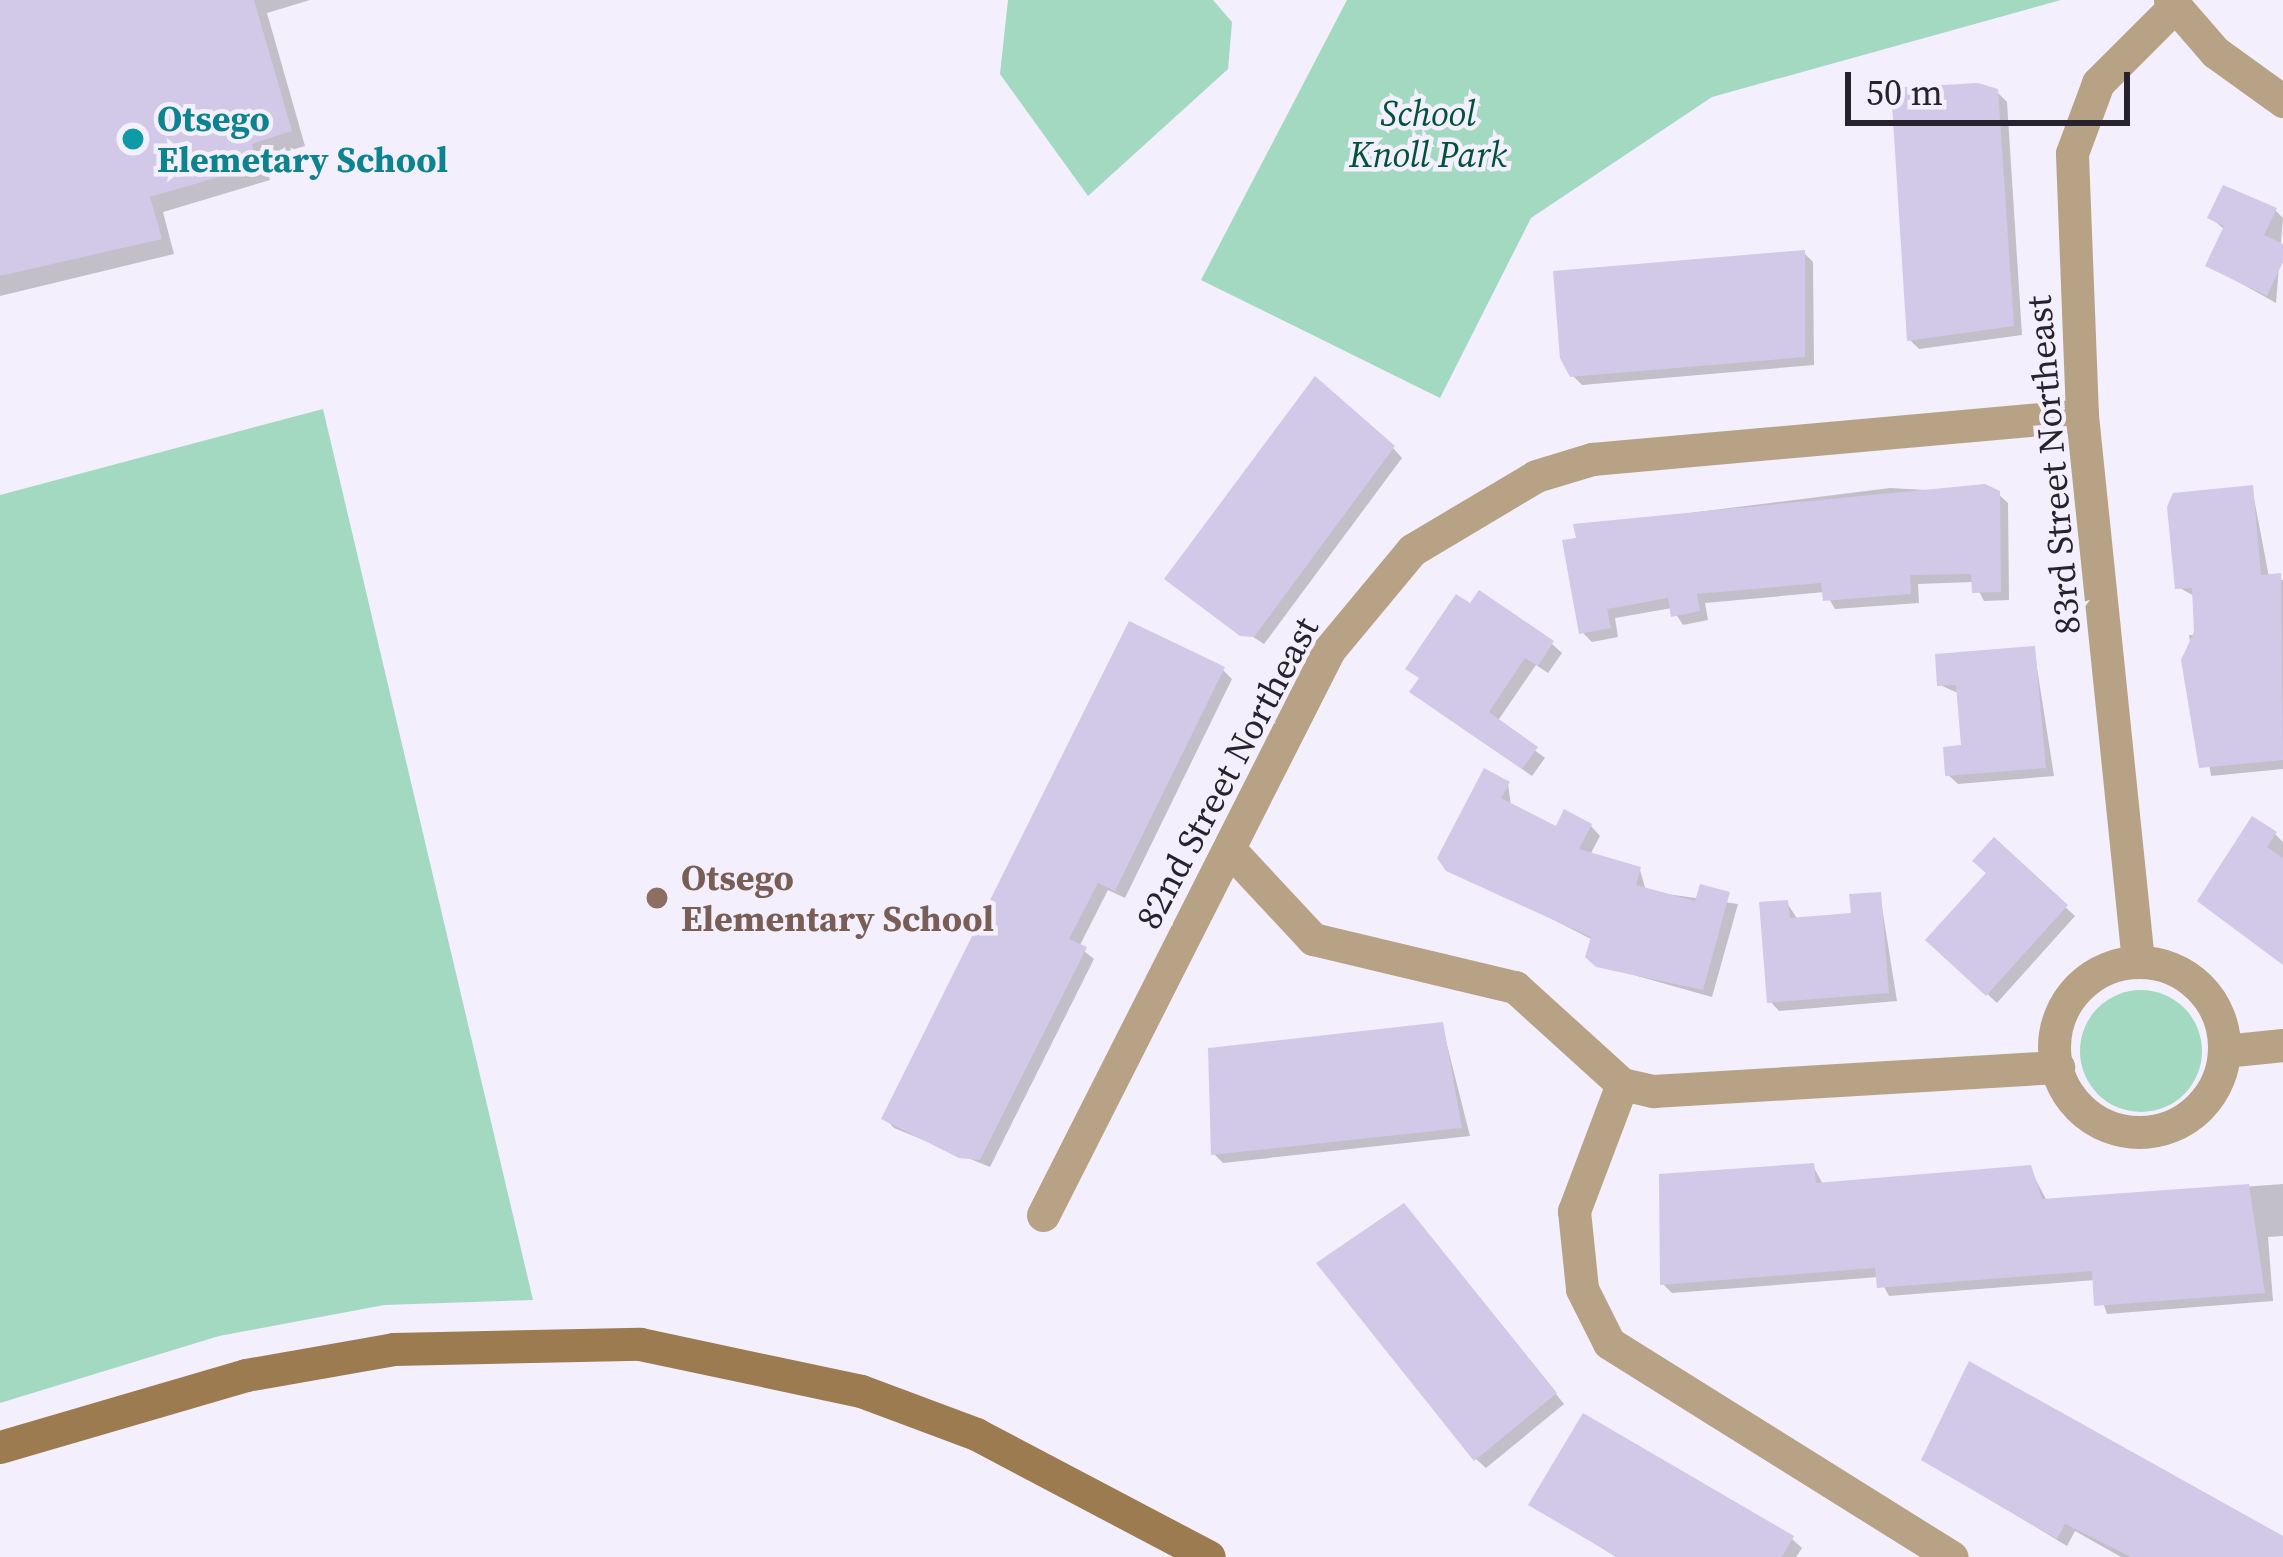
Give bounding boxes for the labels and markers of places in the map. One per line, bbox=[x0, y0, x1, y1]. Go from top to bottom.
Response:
place label: Otsego Elemetary School bbox=[157, 96, 448, 181]
marker: Otsego Elemetary School bbox=[120, 126, 146, 152]
place label: Otsego Elementary School bbox=[681, 855, 994, 940]
marker: Otsego Elementary School bbox=[644, 885, 670, 911]

